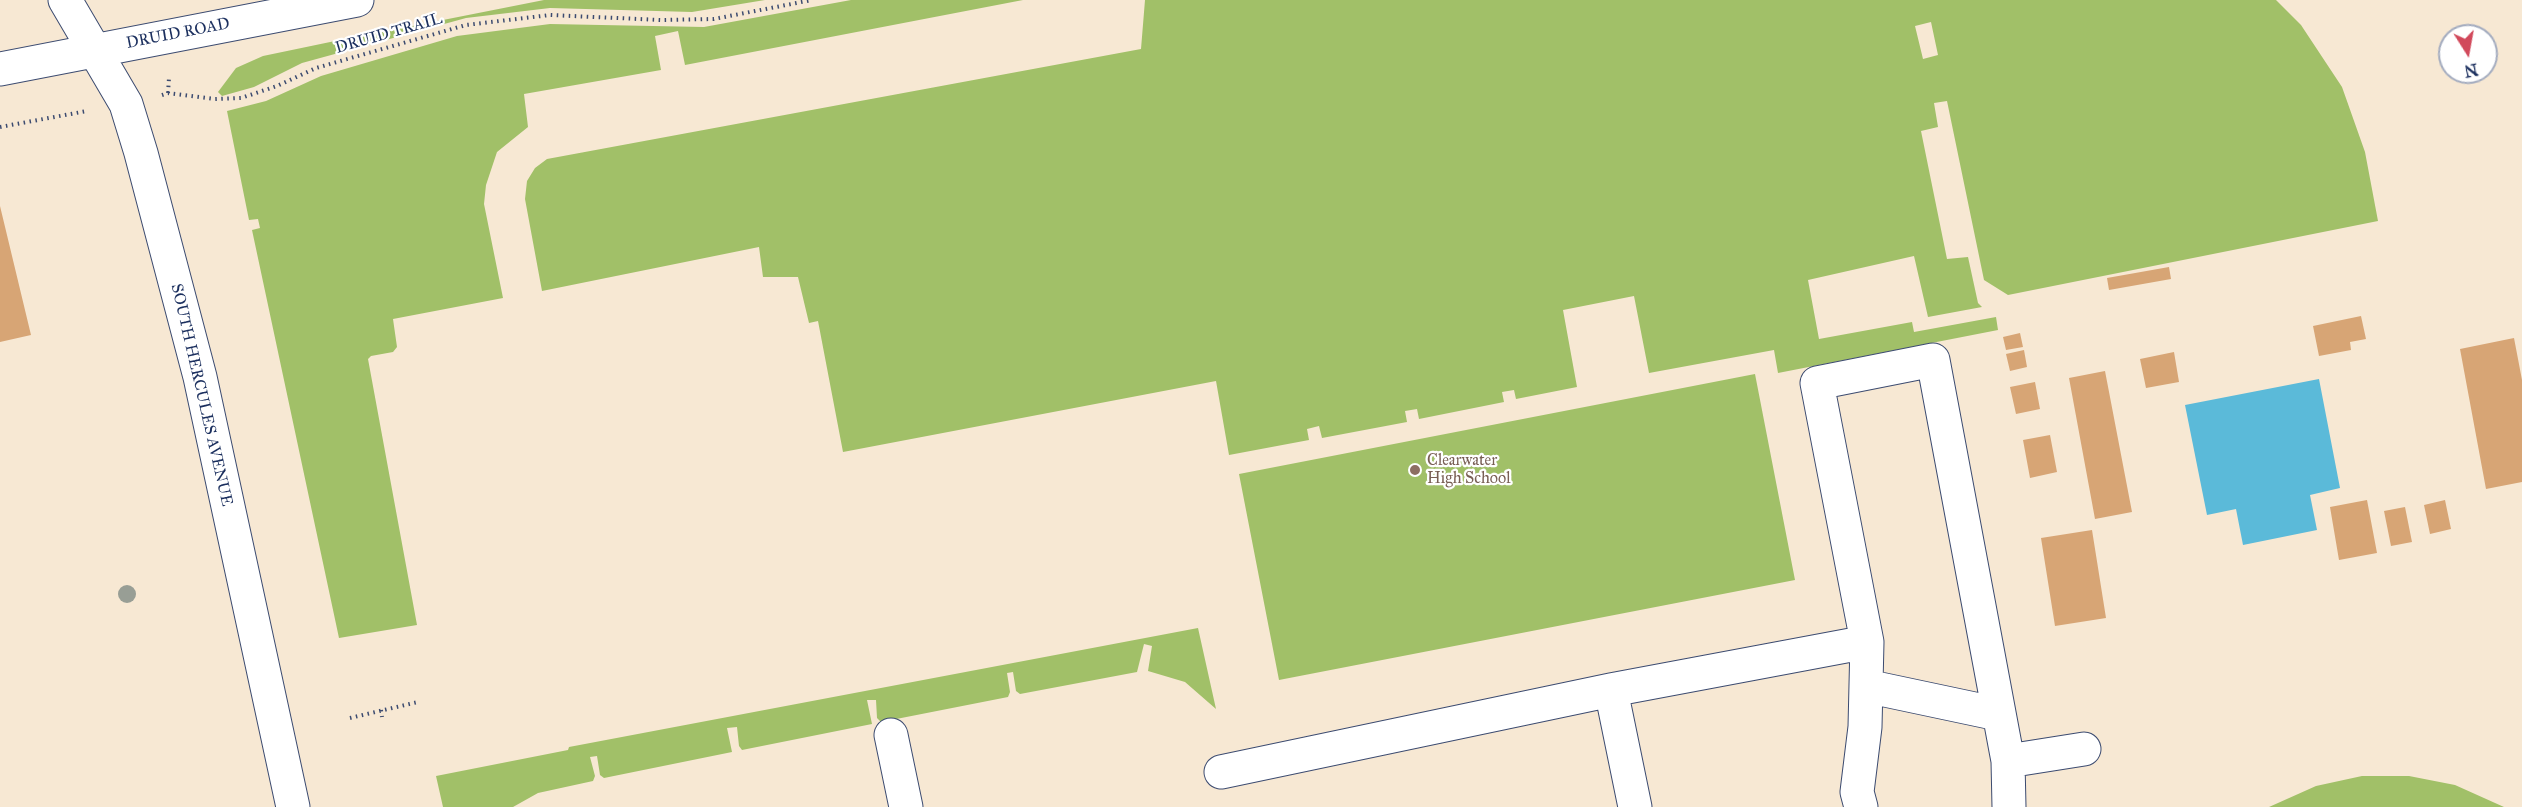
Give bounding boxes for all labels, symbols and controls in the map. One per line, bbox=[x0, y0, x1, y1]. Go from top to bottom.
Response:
street label: DRUID TRAIL bbox=[333, 10, 445, 58]
street label: DRUID ROAD bbox=[125, 15, 231, 53]
north arrow bbox=[2438, 24, 2498, 84]
text: N bbox=[2463, 60, 2480, 81]
street label: SOUTH HERCULES AVENUE bbox=[166, 282, 236, 508]
place label: Clearwater High School bbox=[1427, 451, 1510, 489]
marker: Clearwater High School bbox=[1408, 463, 1422, 477]

